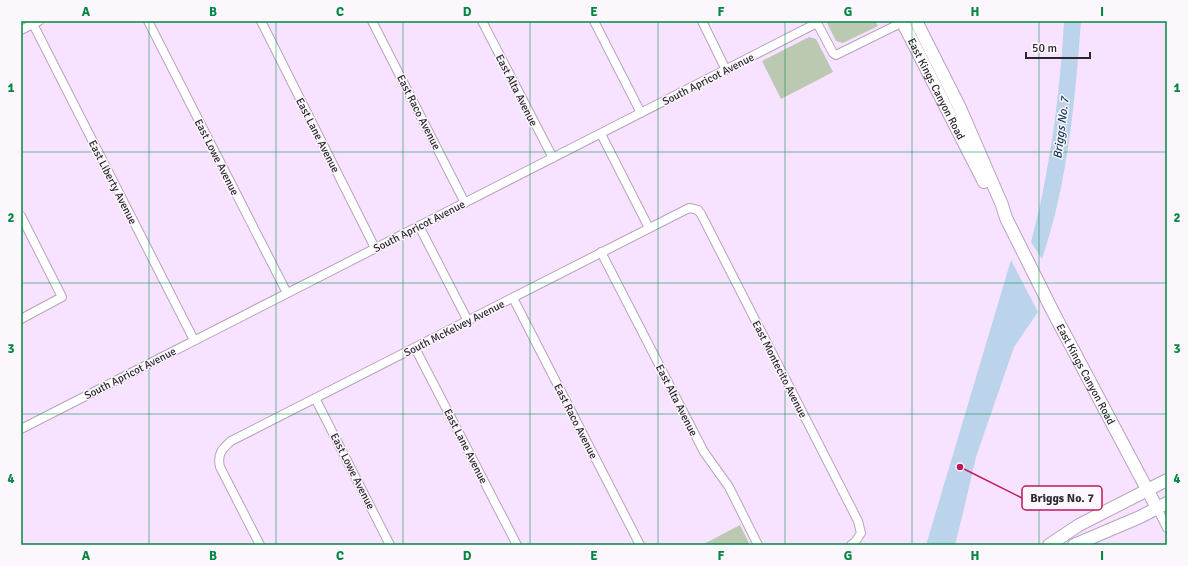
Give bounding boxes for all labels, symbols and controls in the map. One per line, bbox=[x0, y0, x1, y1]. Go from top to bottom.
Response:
text: A bbox=[82, 4, 91, 20]
text: B bbox=[209, 4, 217, 20]
text: C bbox=[336, 4, 344, 20]
text: D bbox=[463, 4, 472, 20]
text: E bbox=[590, 4, 598, 20]
text: F bbox=[718, 4, 725, 20]
text: G bbox=[844, 4, 852, 20]
text: H bbox=[971, 4, 979, 20]
text: I bbox=[1100, 4, 1104, 20]
scale bar bbox=[1026, 34, 1090, 60]
street label: East Kings Canyon Road bbox=[905, 36, 967, 142]
text: 50 m bbox=[1032, 41, 1057, 56]
street label: South Apricot Avenue bbox=[660, 51, 756, 108]
street label: East Alta Avenue bbox=[493, 52, 540, 128]
street label: East Raco Avenue bbox=[394, 73, 443, 152]
text: 1 bbox=[7, 80, 15, 96]
text: 1 bbox=[1173, 80, 1181, 96]
water label: Briggs No. 7 bbox=[1050, 95, 1073, 160]
street label: East Lane Avenue bbox=[293, 96, 342, 175]
street label: East Lowe Avenue bbox=[192, 117, 241, 198]
street label: East Liberty Avenue bbox=[86, 138, 139, 227]
street label: South Apricot Avenue bbox=[371, 198, 467, 255]
text: 2 bbox=[7, 210, 15, 226]
text: 2 bbox=[1173, 210, 1181, 226]
street label: South McKelvey Avenue bbox=[402, 297, 507, 360]
street label: East Montecito Avenue bbox=[749, 319, 810, 420]
street label: East Kings Canyon Road bbox=[1053, 322, 1118, 427]
text: 3 bbox=[7, 341, 15, 357]
text: 3 bbox=[1173, 341, 1181, 357]
street label: South Apricot Avenue bbox=[82, 345, 178, 402]
street label: East Alta Avenue bbox=[653, 362, 700, 438]
street label: East Raco Avenue bbox=[551, 382, 600, 461]
street label: East Lane Avenue bbox=[441, 407, 490, 486]
street label: East Lowe Avenue bbox=[328, 431, 377, 512]
text: 4 bbox=[7, 471, 15, 487]
text: 4 bbox=[1173, 471, 1181, 487]
callout: Briggs No. 7 bbox=[1022, 486, 1102, 510]
text: Briggs No. 7 bbox=[1030, 491, 1094, 506]
text: A bbox=[82, 548, 91, 564]
text: B bbox=[209, 548, 217, 564]
text: C bbox=[336, 548, 344, 564]
text: D bbox=[463, 548, 472, 564]
text: E bbox=[590, 548, 598, 564]
text: F bbox=[718, 548, 725, 564]
text: G bbox=[844, 548, 852, 564]
text: H bbox=[971, 548, 979, 564]
text: I bbox=[1100, 548, 1104, 564]

